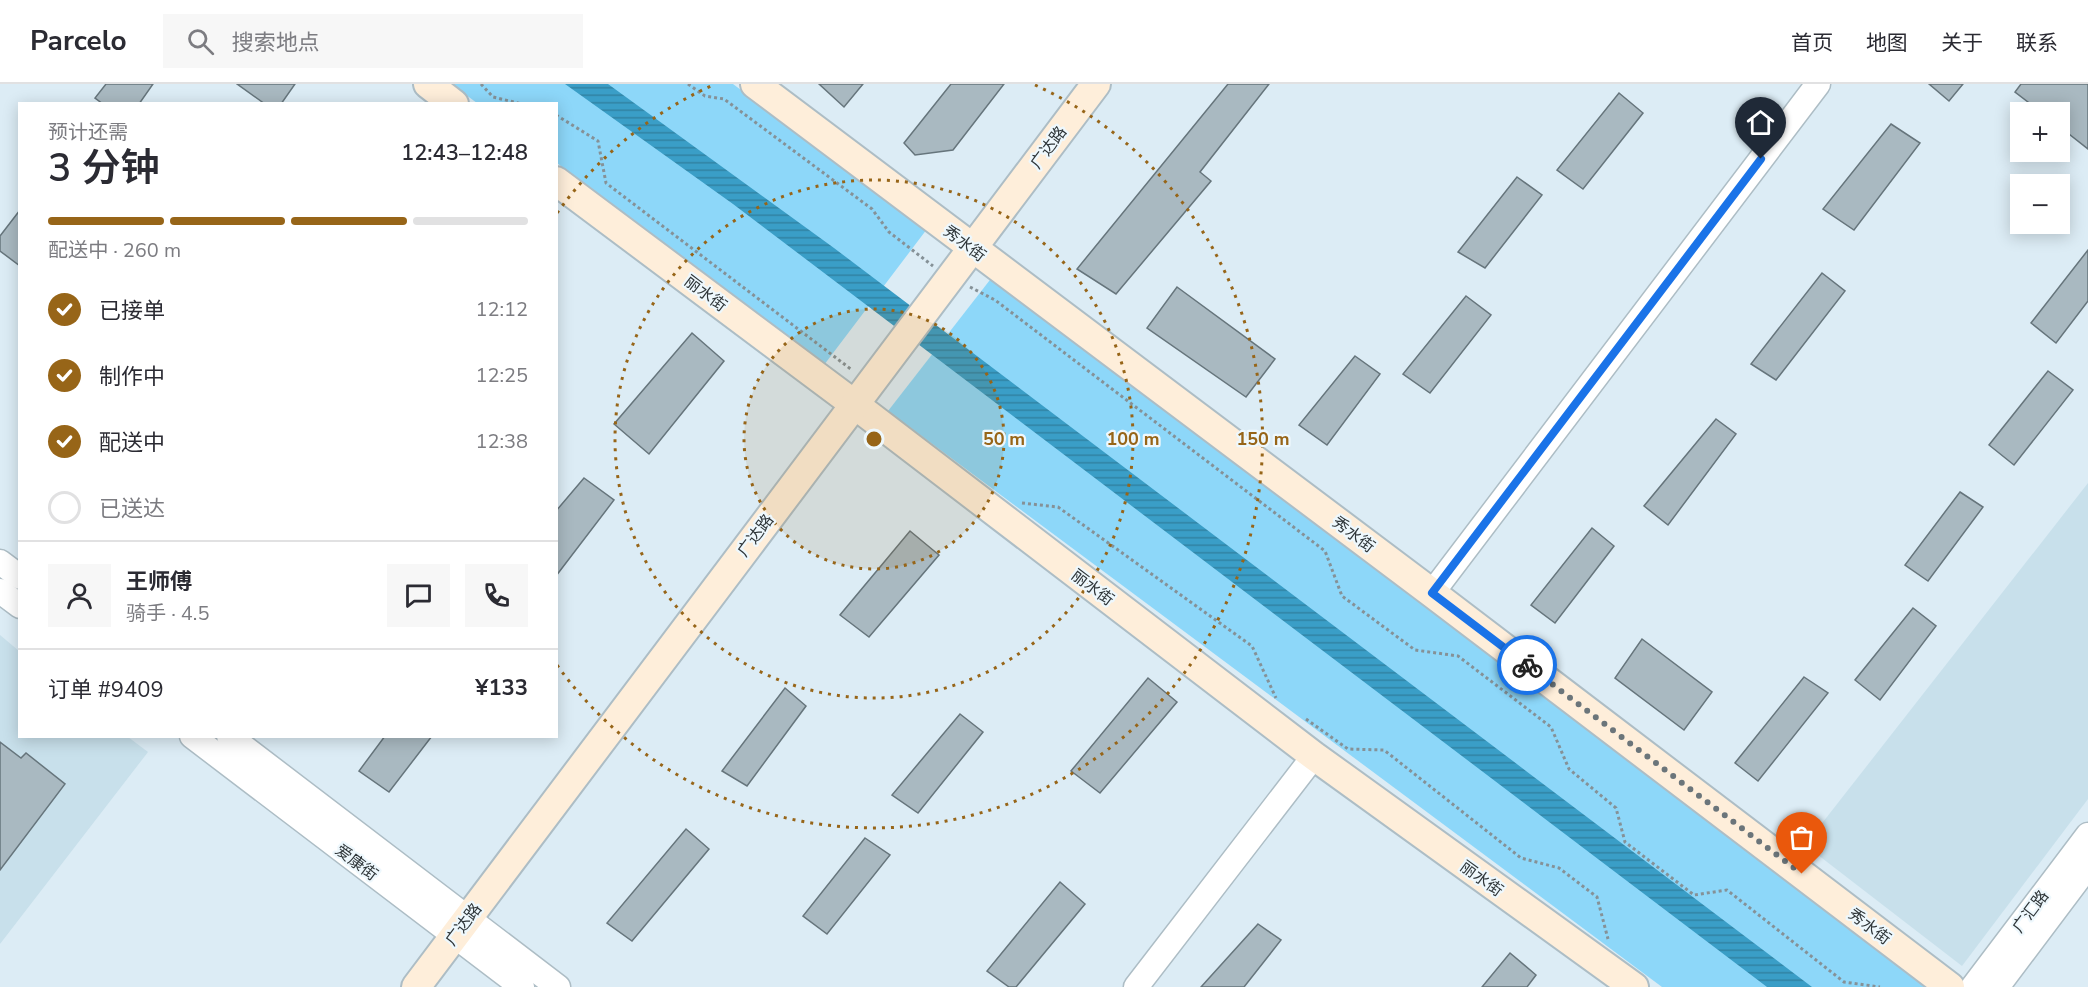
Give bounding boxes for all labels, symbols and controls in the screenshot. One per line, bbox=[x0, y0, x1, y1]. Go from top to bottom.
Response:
search box bbox=[163, 14, 583, 68]
text: Parcelo bbox=[30, 22, 127, 60]
icon: search bbox=[184, 25, 217, 58]
text: 搜索地点 bbox=[232, 28, 320, 58]
text: 首页 bbox=[1791, 29, 1833, 57]
text: 地图 bbox=[1866, 29, 1908, 57]
text: 关于 bbox=[1941, 29, 1983, 57]
text: 联系 bbox=[2016, 29, 2058, 57]
pin bbox=[1735, 97, 1786, 159]
map controls bbox=[2010, 102, 2070, 234]
button: + bbox=[2010, 102, 2070, 162]
icon: home bbox=[1744, 106, 1777, 139]
text: 预计还需 bbox=[48, 119, 128, 146]
street label: 广达路 bbox=[1026, 122, 1072, 173]
text: 12:43–12:48 bbox=[401, 138, 528, 168]
text: 3 分钟 bbox=[48, 142, 160, 195]
button: − bbox=[2010, 174, 2070, 234]
street label: 秀水街 bbox=[939, 221, 990, 267]
text: 配送中 · 260 m bbox=[48, 237, 181, 264]
street label: 丽水街 bbox=[680, 271, 731, 317]
icon: check bbox=[48, 293, 81, 326]
text: 已接单 bbox=[99, 296, 165, 326]
text: 12:12 bbox=[475, 296, 528, 323]
icon: check bbox=[48, 359, 81, 392]
text: 制作中 bbox=[99, 362, 165, 392]
text: 12:25 bbox=[475, 362, 528, 389]
icon: check bbox=[48, 425, 81, 458]
text: 50 m bbox=[983, 427, 1025, 451]
text: 100 m bbox=[1106, 427, 1160, 451]
text: 150 m bbox=[1236, 427, 1290, 451]
text: 配送中 bbox=[99, 428, 165, 458]
text: 12:38 bbox=[475, 428, 528, 455]
centre of rings bbox=[864, 429, 884, 449]
text: 已送达 bbox=[99, 494, 165, 524]
street label: 广达路 bbox=[733, 510, 779, 561]
street label: 秀水街 bbox=[1328, 512, 1379, 558]
button: person bbox=[48, 564, 111, 627]
button: chat bbox=[387, 564, 450, 627]
button: phone bbox=[465, 564, 528, 627]
street label: 丽水街 bbox=[1067, 565, 1118, 611]
text: 王师傅 bbox=[126, 567, 192, 597]
text: 骑手 · 4.5 bbox=[126, 600, 209, 627]
courier bbox=[1497, 635, 1557, 695]
icon: bike bbox=[1511, 649, 1544, 682]
text: ¥133 bbox=[475, 673, 528, 703]
text: 订单 #9409 bbox=[48, 675, 164, 705]
pin bbox=[1776, 812, 1827, 874]
icon: bag bbox=[1785, 821, 1818, 854]
street label: 爱康街 bbox=[331, 840, 382, 886]
street label: 丽水街 bbox=[1456, 856, 1507, 902]
street label: 广汇路 bbox=[2008, 886, 2054, 937]
street label: 广达路 bbox=[441, 899, 487, 950]
street label: 秀水街 bbox=[1844, 904, 1895, 950]

